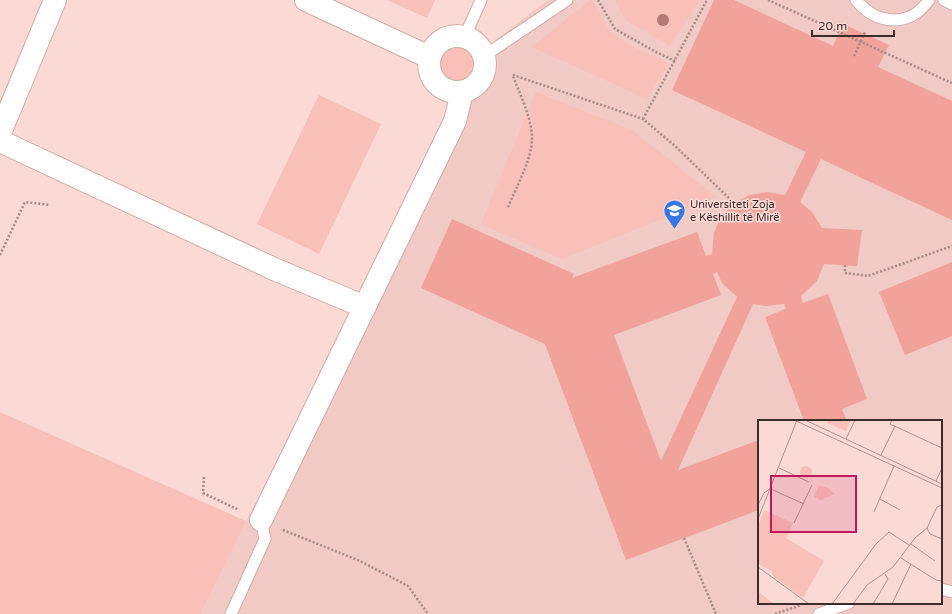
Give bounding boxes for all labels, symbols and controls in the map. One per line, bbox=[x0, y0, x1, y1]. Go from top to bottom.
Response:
scale bar bbox=[812, 12, 894, 38]
text: 20 m bbox=[818, 19, 847, 33]
school or university icon: Universiteti Zoja e Këshillit të Mirë bbox=[662, 197, 688, 230]
place label: Universiteti Zoja e Këshillit të Mirë bbox=[690, 198, 779, 224]
inset map bbox=[758, 420, 942, 604]

